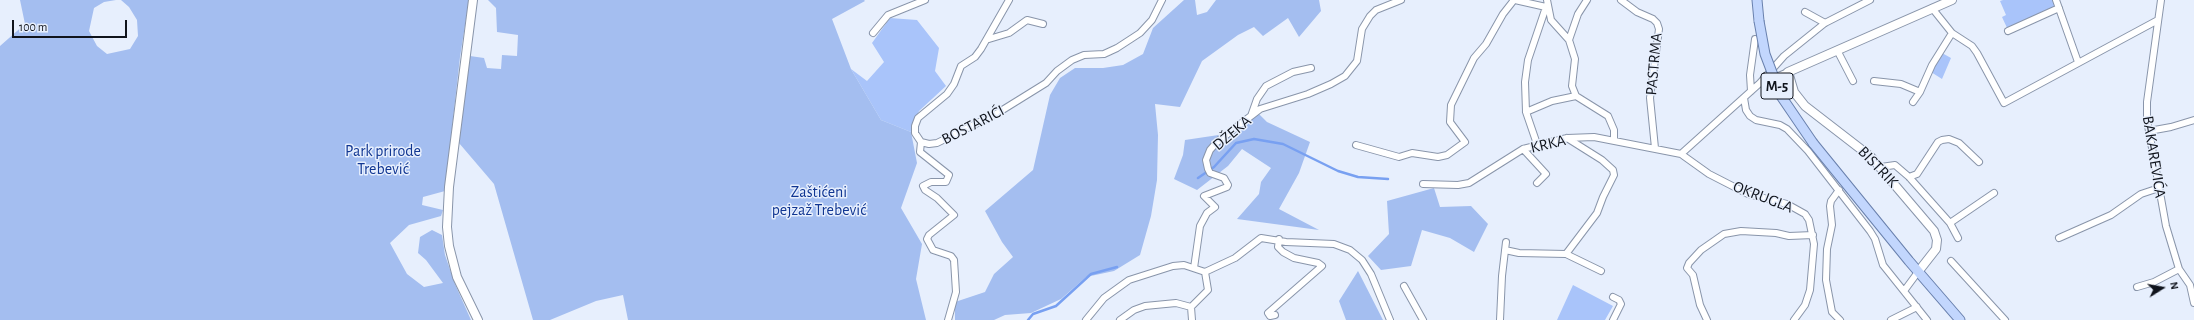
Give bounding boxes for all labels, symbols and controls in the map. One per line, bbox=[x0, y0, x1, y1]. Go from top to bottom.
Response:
scale bar bbox=[14, 12, 129, 38]
text: 100 m bbox=[19, 21, 47, 33]
street label: PASTRMA bbox=[1642, 32, 1666, 96]
road number: M-5 bbox=[1761, 73, 1793, 99]
street label: BOSTARIĆI bbox=[938, 101, 1008, 149]
street label: DŽEKA bbox=[1209, 111, 1255, 155]
street label: BAKAREVIĆA bbox=[2138, 114, 2170, 200]
street label: KRKA bbox=[1528, 131, 1568, 157]
park label: Park prirode Trebević bbox=[345, 141, 421, 179]
street label: BISTRIK bbox=[1854, 142, 1902, 192]
street label: OKRUGLA bbox=[1730, 177, 1796, 217]
park label: Zaštićeni pejzaž Trebević bbox=[772, 182, 866, 220]
north arrow bbox=[2142, 268, 2182, 308]
text: N bbox=[2168, 281, 2180, 290]

